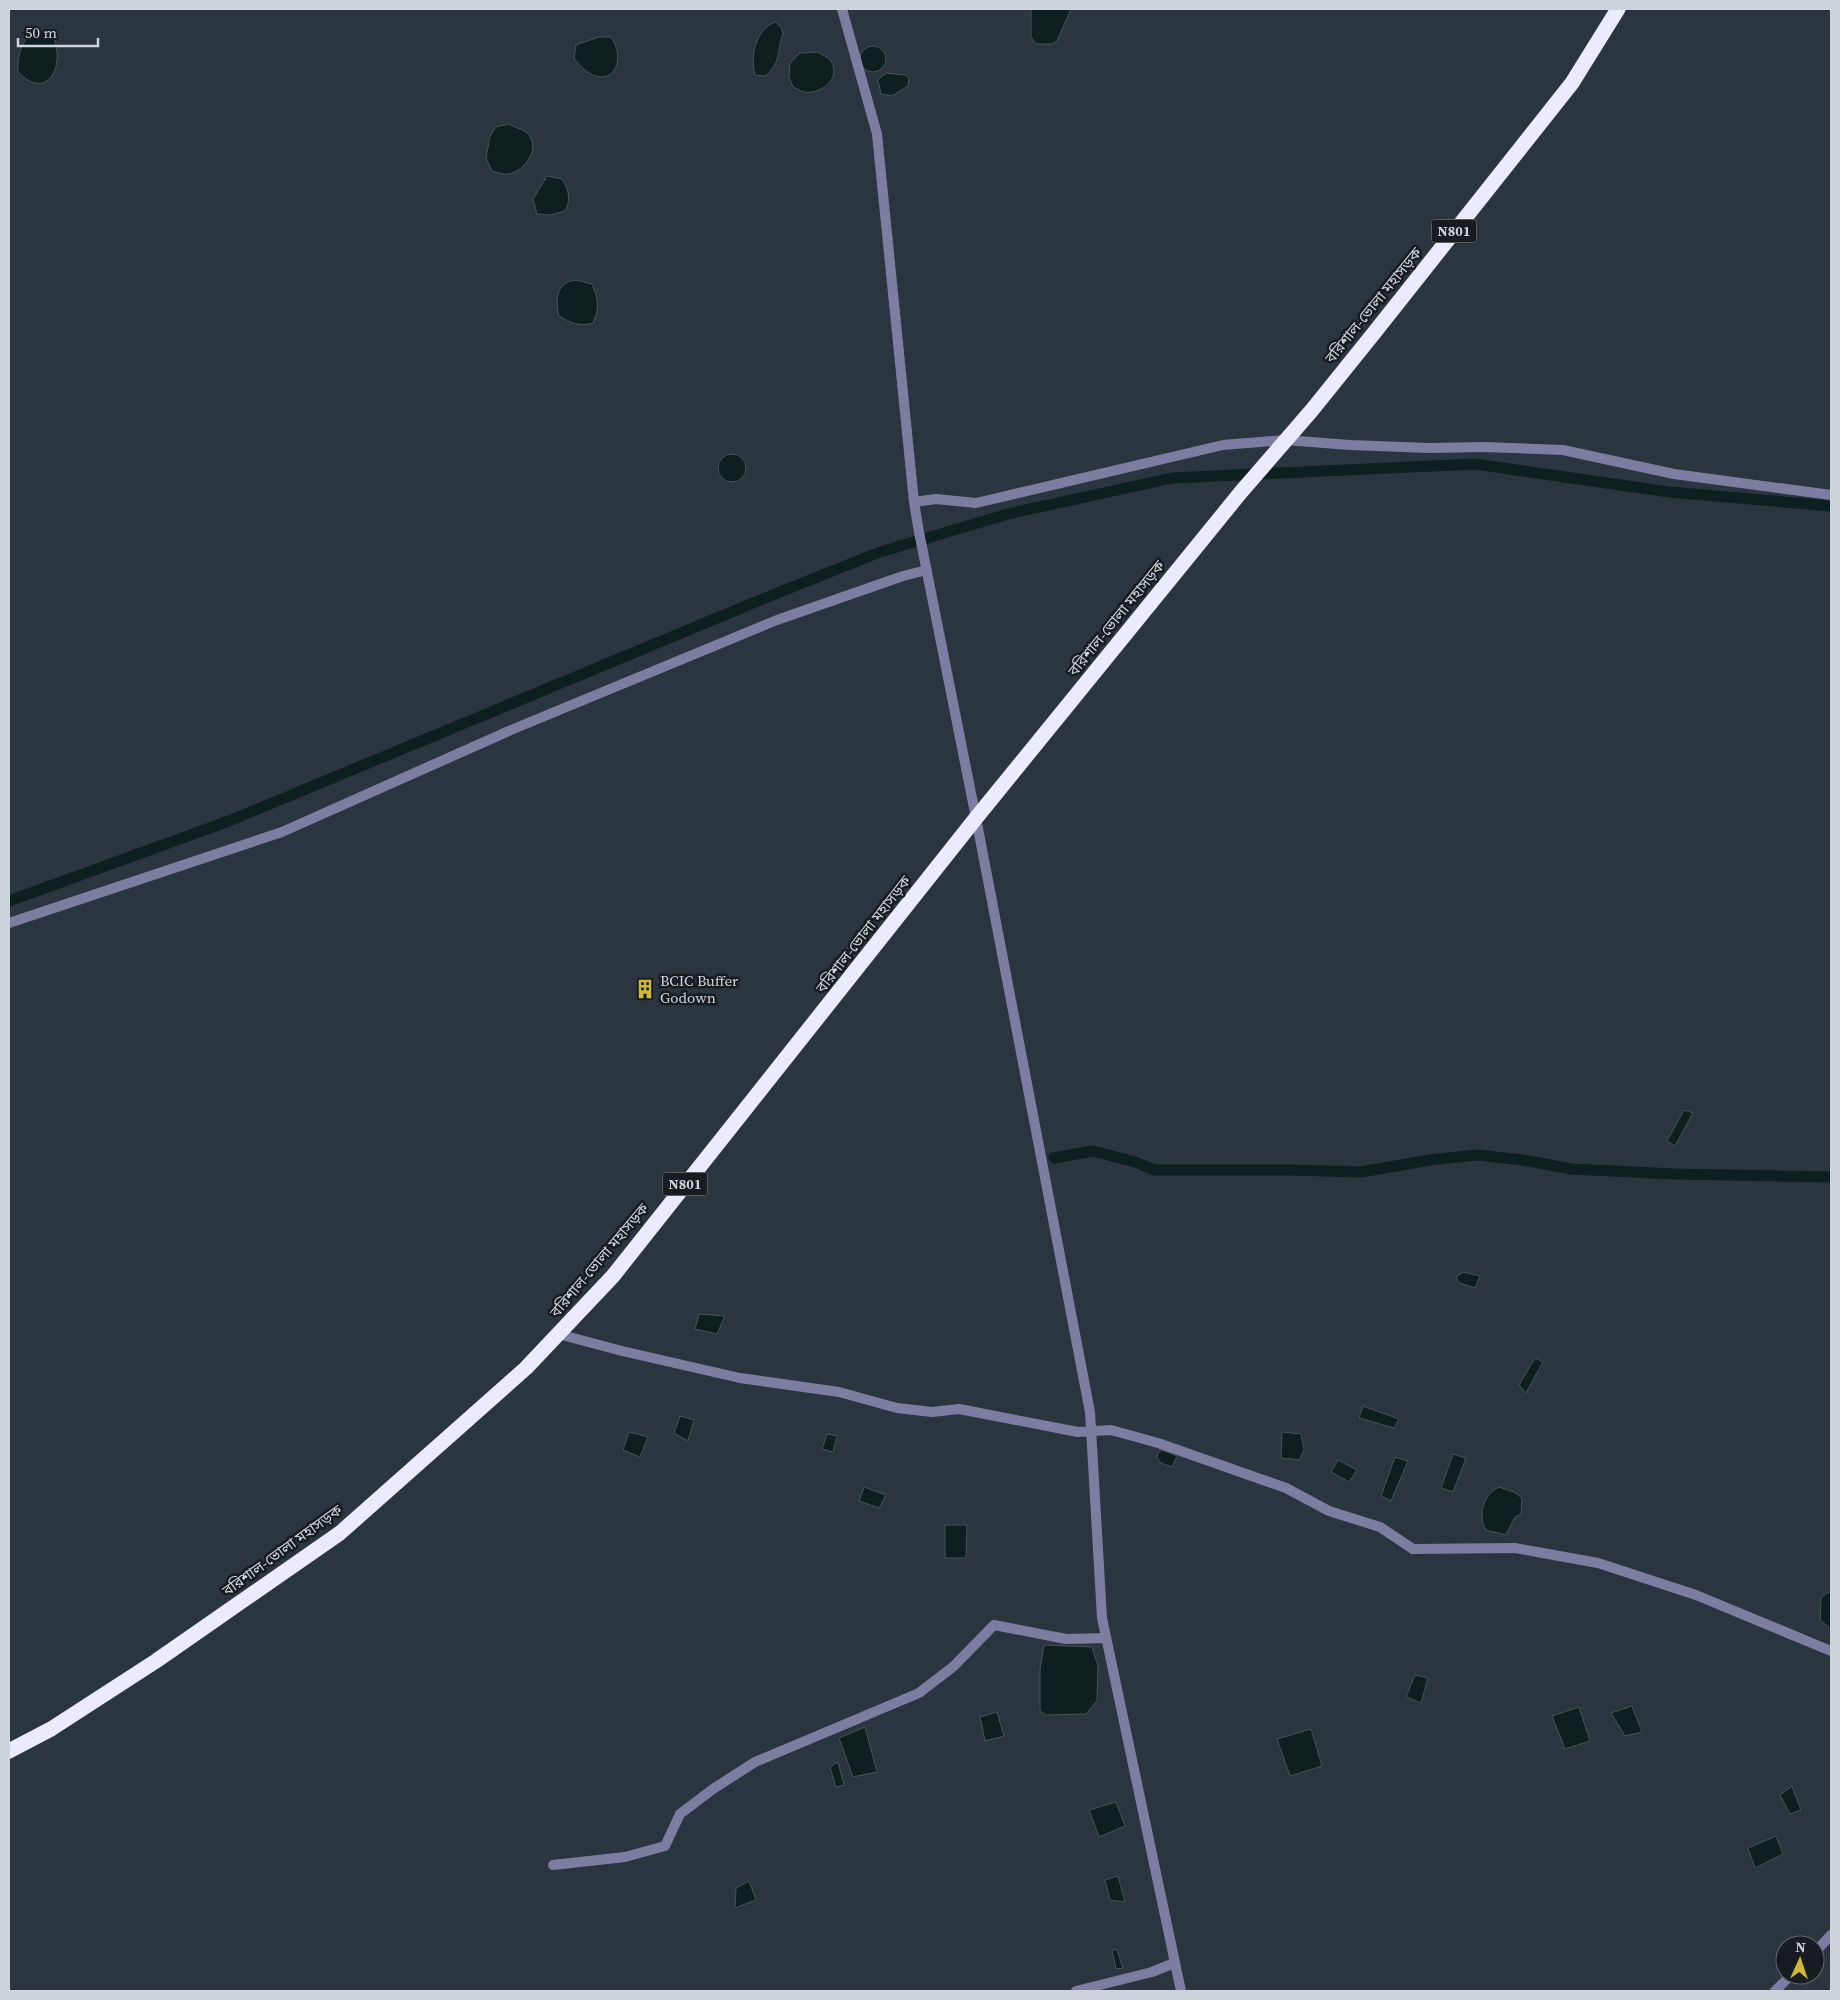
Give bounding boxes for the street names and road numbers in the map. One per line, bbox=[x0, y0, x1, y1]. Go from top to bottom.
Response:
road number: N801 bbox=[1432, 220, 1476, 242]
street label: বরিশাল-ভোলা মহাসড়ক bbox=[1319, 242, 1427, 368]
street label: বরিশাল-ভোলা মহাসড়ক bbox=[1062, 555, 1170, 681]
street label: বরিশাল-ভোলা মহাসড়ক bbox=[810, 870, 916, 998]
road number: N801 bbox=[662, 1172, 708, 1196]
street label: বরিশাল-ভোলা মহাসড়ক bbox=[544, 1198, 654, 1322]
street label: বরিশাল-ভোলা মহাসড়ক bbox=[217, 1499, 347, 1601]

